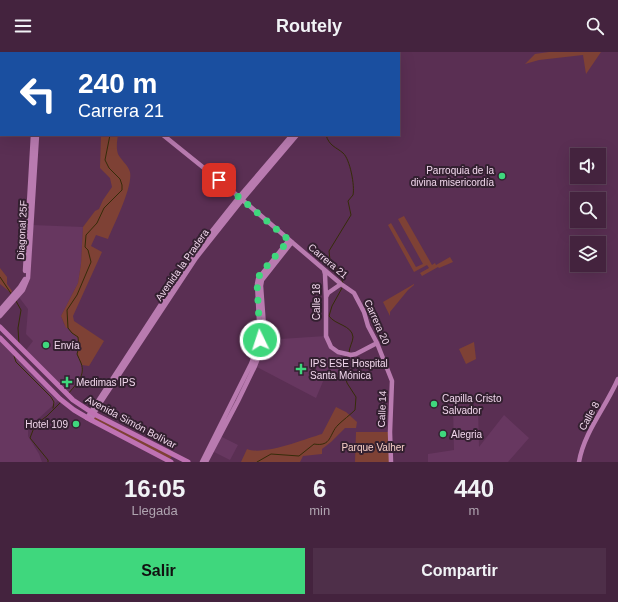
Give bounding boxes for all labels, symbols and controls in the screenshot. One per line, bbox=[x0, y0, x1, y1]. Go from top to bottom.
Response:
icon: menu bbox=[12, 15, 34, 37]
icon: search bbox=[584, 15, 606, 37]
text: Routely bbox=[276, 16, 342, 36]
icon: left bbox=[12, 68, 64, 120]
text: 240 m bbox=[78, 68, 157, 99]
text: Carrera 21 bbox=[78, 101, 164, 121]
map controls bbox=[570, 148, 606, 272]
button: sound bbox=[570, 148, 606, 184]
pin bbox=[202, 163, 236, 197]
place label: Parroquia de la divina misericordía bbox=[411, 165, 494, 188]
icon: arrive bbox=[208, 169, 230, 191]
marker: Parroquia de la divina misericordía bbox=[497, 171, 507, 181]
button: search bbox=[570, 192, 606, 228]
street label: Diagonal 25F bbox=[15, 200, 29, 260]
street label: Avenida la Pradera bbox=[153, 227, 211, 303]
button: layers bbox=[570, 236, 606, 272]
street label: Carrera 21 bbox=[306, 241, 350, 281]
street label: Calle 18 bbox=[311, 283, 322, 320]
street label: Carrera 20 bbox=[362, 298, 392, 346]
position arrow bbox=[239, 319, 281, 361]
marker: Envía bbox=[41, 340, 51, 350]
place label: Envía bbox=[54, 340, 80, 351]
place label: IPS ESE Hospital Santa Mónica bbox=[310, 358, 388, 381]
marker: IPS ESE Hospital Santa Mónica bbox=[295, 363, 307, 375]
marker: Medimas IPS bbox=[61, 376, 73, 388]
place label: Medimas IPS bbox=[76, 377, 136, 388]
street label: Calle 14 bbox=[376, 390, 388, 428]
street label: Avenida Simón Bolívar bbox=[84, 393, 179, 451]
place label: Capilla Cristo Salvador bbox=[442, 393, 502, 416]
marker: Capilla Cristo Salvador bbox=[429, 399, 439, 409]
street label: Calle 8 bbox=[577, 399, 602, 432]
place label: Hotel 109 bbox=[25, 419, 68, 430]
marker: Hotel 109 bbox=[71, 419, 81, 429]
marker: Alegria bbox=[438, 429, 448, 439]
place label: Alegria bbox=[451, 429, 483, 440]
park label: Parque Valher bbox=[341, 442, 405, 453]
text: 16:05 bbox=[124, 475, 185, 502]
text: 6 bbox=[313, 475, 326, 502]
text: 440 bbox=[454, 475, 494, 502]
text: Llegada bbox=[131, 503, 178, 518]
text: min bbox=[309, 503, 330, 518]
text: m bbox=[469, 503, 479, 518]
button: Salir bbox=[12, 548, 305, 594]
button: Compartir bbox=[313, 548, 606, 594]

